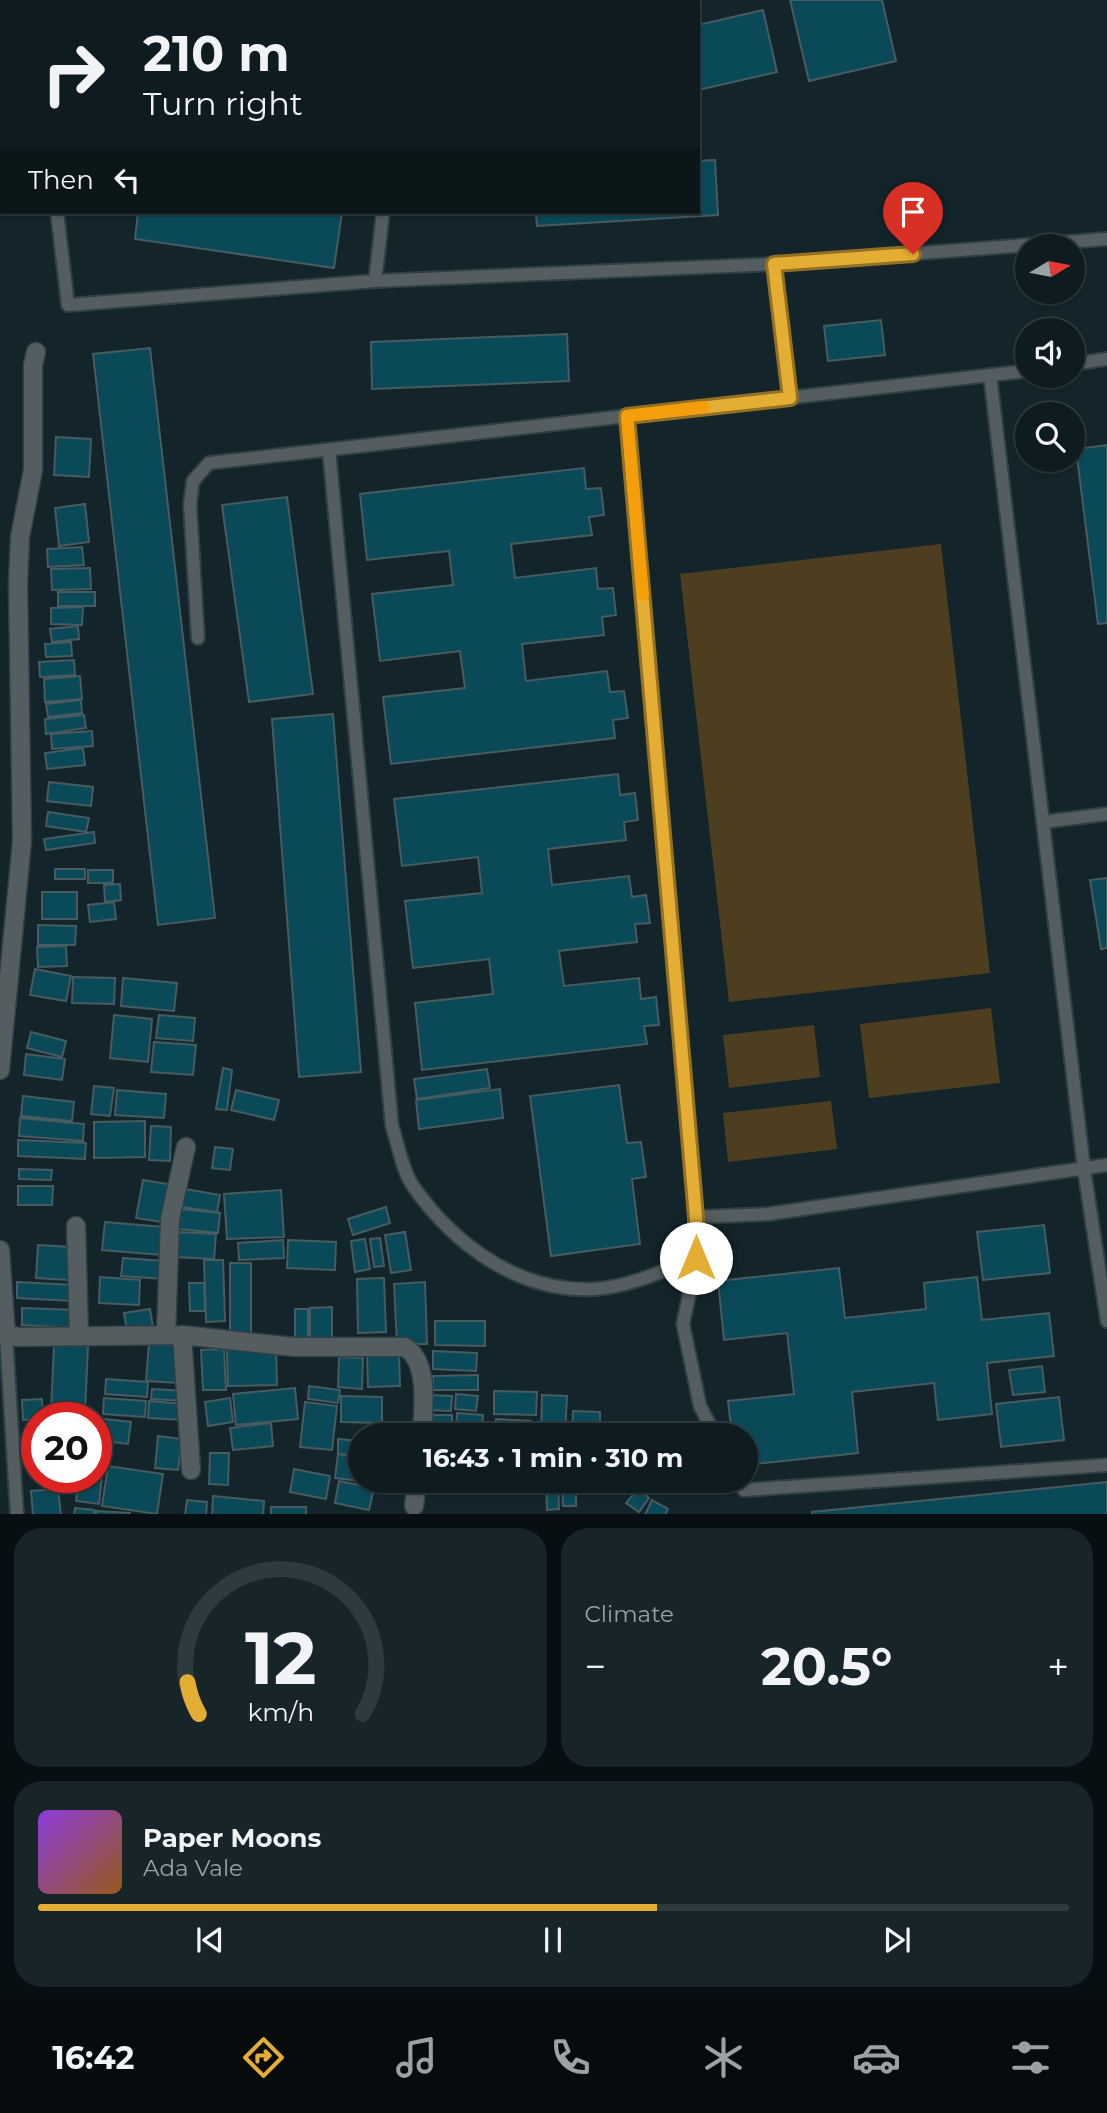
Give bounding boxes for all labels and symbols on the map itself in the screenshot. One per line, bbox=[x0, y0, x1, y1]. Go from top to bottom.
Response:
pin bbox=[883, 182, 943, 254]
north arrow bbox=[1015, 234, 1085, 304]
position arrow bbox=[659, 1221, 733, 1295]
speed limit sign: 20 bbox=[21, 1402, 112, 1493]

